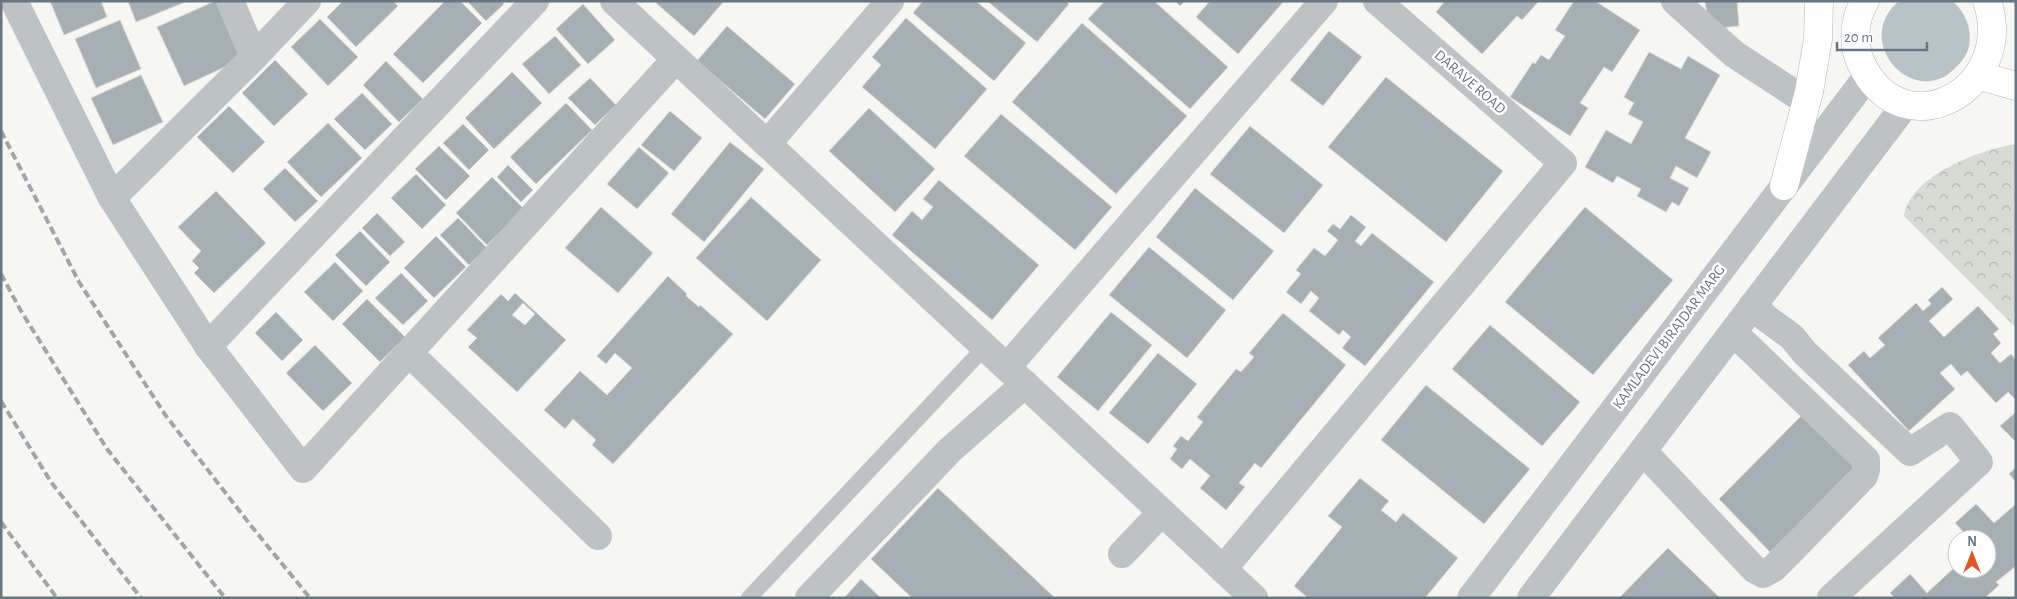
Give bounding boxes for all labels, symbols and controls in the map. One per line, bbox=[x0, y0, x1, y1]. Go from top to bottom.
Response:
scale bar bbox=[1837, 20, 1927, 52]
text: 20 m bbox=[1844, 30, 1873, 45]
street label: DARAVE ROAD bbox=[1432, 47, 1509, 117]
street label: KAMLADEVI BIRAJDAR MARG bbox=[1610, 262, 1728, 412]
north arrow bbox=[1947, 529, 1997, 579]
text: N bbox=[1967, 535, 1977, 549]

